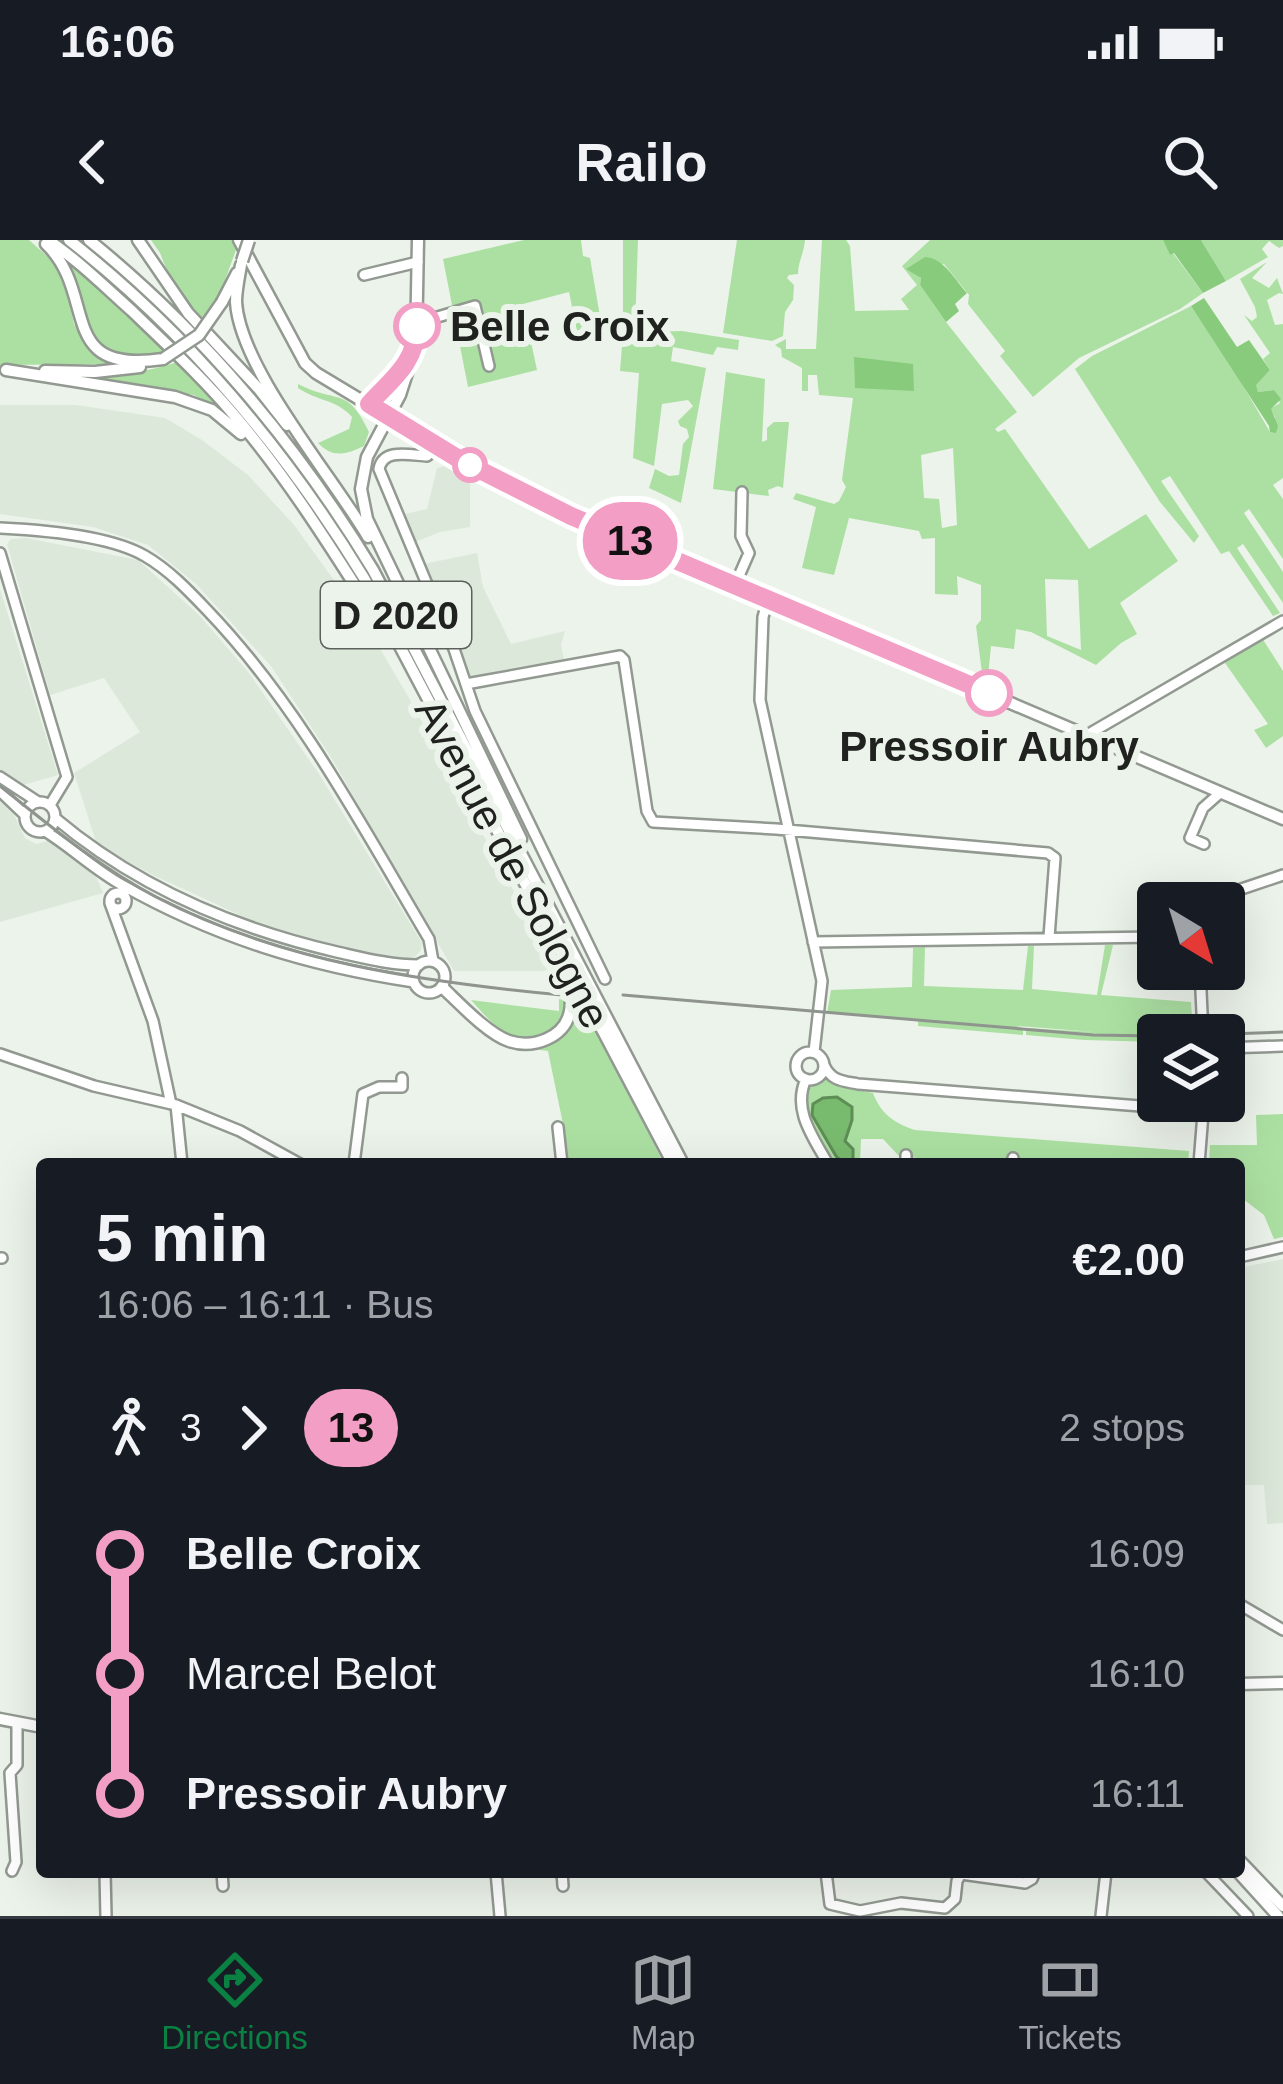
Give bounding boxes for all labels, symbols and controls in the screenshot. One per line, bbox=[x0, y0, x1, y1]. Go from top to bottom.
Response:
text: 16:06 bbox=[60, 16, 175, 67]
icon: back bbox=[60, 129, 126, 195]
icon: search bbox=[1157, 129, 1223, 195]
text: Railo bbox=[575, 132, 708, 192]
place label: Belle Croix bbox=[450, 303, 670, 350]
marker: Belle Croix bbox=[395, 304, 439, 348]
unlabelled marker bbox=[454, 449, 486, 481]
line badge: 13 bbox=[576, 502, 684, 580]
text: 13 bbox=[607, 517, 653, 564]
road number: D 2020 bbox=[321, 582, 471, 648]
marker: Pressoir Aubry bbox=[967, 671, 1011, 715]
street label: Avenue de Sologne bbox=[406, 691, 619, 1036]
place label: Pressoir Aubry bbox=[839, 723, 1139, 770]
north arrow bbox=[1137, 882, 1245, 990]
map controls bbox=[1137, 882, 1245, 1122]
button: layers bbox=[1137, 1014, 1245, 1122]
text: 5 min bbox=[96, 1201, 268, 1275]
text: €2.00 bbox=[1072, 1234, 1185, 1285]
text: 16:06 – 16:11 · Bus bbox=[96, 1283, 434, 1326]
icon: walk bbox=[96, 1395, 162, 1461]
icon: forward bbox=[220, 1395, 286, 1461]
text: 13 bbox=[328, 1404, 374, 1451]
text: 3 bbox=[180, 1406, 202, 1449]
text: 2 stops bbox=[1059, 1406, 1185, 1449]
text: Belle Croix bbox=[186, 1528, 421, 1579]
text: 16:09 bbox=[1087, 1532, 1185, 1575]
text: Marcel Belot bbox=[186, 1648, 436, 1699]
text: 16:10 bbox=[1087, 1652, 1185, 1695]
text: Pressoir Aubry bbox=[186, 1768, 507, 1819]
text: 16:11 bbox=[1090, 1772, 1185, 1815]
tab: Directions bbox=[161, 1947, 308, 2057]
tab: Map bbox=[630, 1947, 696, 2057]
tab: Tickets bbox=[1019, 1947, 1122, 2057]

